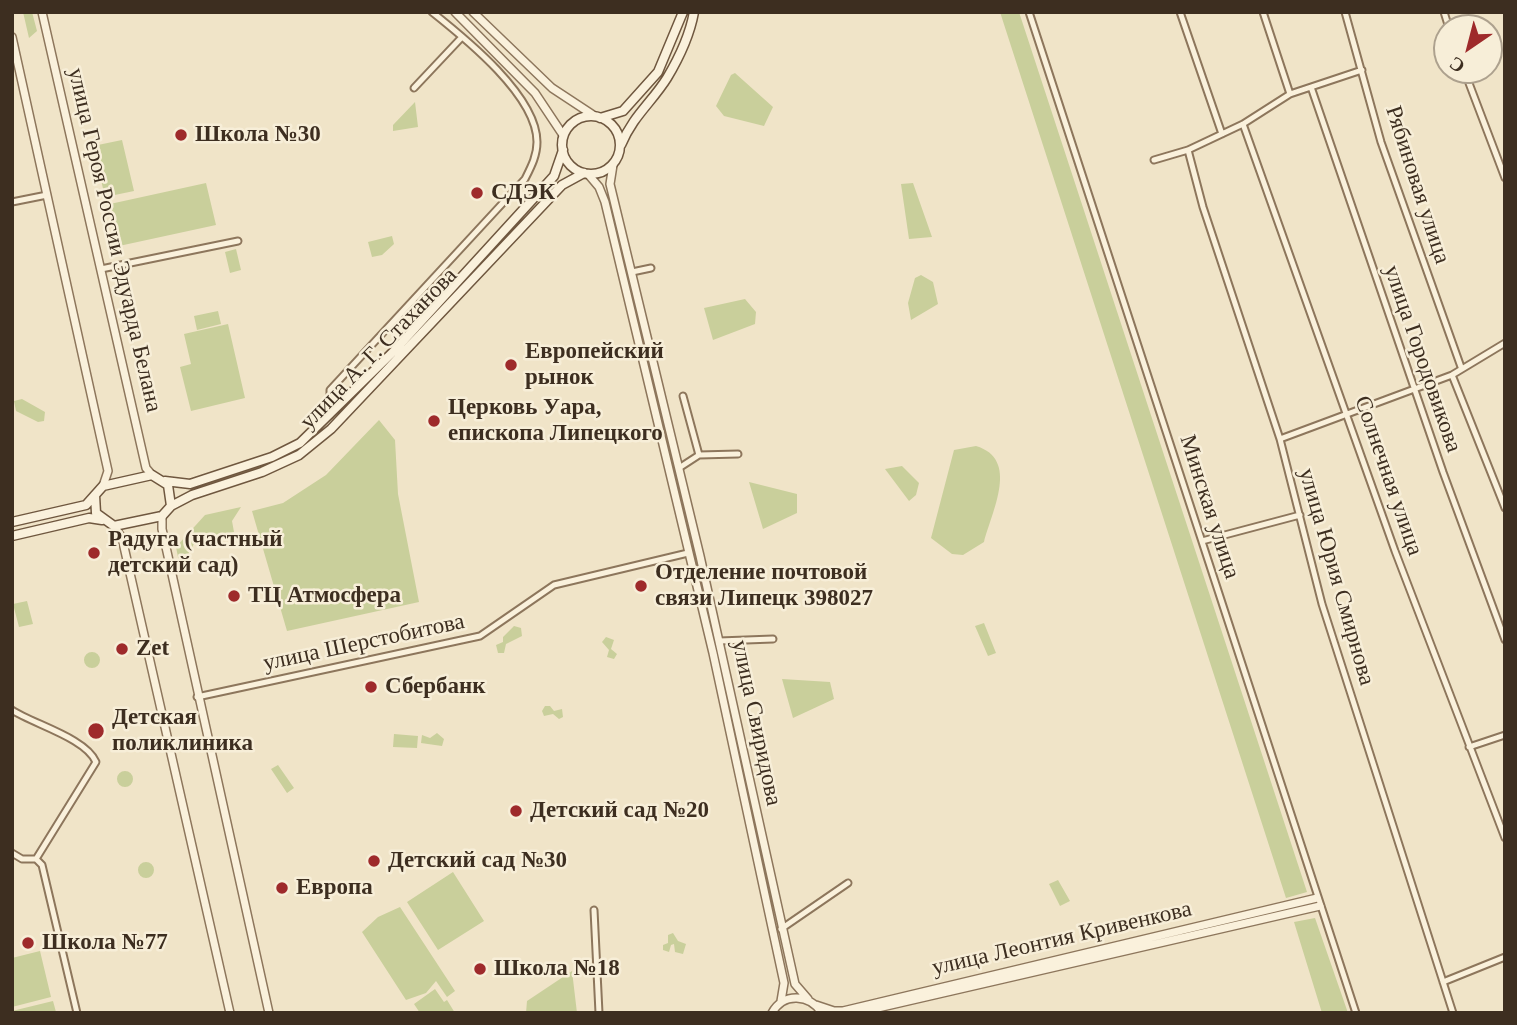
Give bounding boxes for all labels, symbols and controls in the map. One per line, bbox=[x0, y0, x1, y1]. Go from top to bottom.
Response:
north arrow bbox=[1433, 14, 1503, 84]
text: С bbox=[1445, 52, 1468, 78]
street label: улица Героя России Эдуарда Белана bbox=[61, 65, 167, 415]
street label: Рябиновая улица bbox=[1379, 103, 1455, 267]
place label: Школа №30 bbox=[195, 121, 321, 149]
marker: Школа №30 bbox=[173, 127, 189, 143]
place label: СДЭК bbox=[491, 179, 555, 207]
marker: СДЭК bbox=[469, 185, 485, 201]
street label: улица А. Г. Стаханова bbox=[295, 262, 463, 436]
street label: улица Городовикова bbox=[1377, 262, 1467, 456]
place label: Европейский рынок bbox=[525, 338, 664, 392]
marker: Европейский рынок bbox=[503, 357, 519, 373]
street label: Солнечная улица bbox=[1348, 392, 1428, 560]
place label: Церковь Уара, епископа Липецкого bbox=[448, 394, 663, 448]
marker: Церковь Уара, епископа Липецкого bbox=[426, 413, 442, 429]
street label: Минская улица bbox=[1173, 432, 1245, 582]
street label: улица Юрия Смирнова bbox=[1292, 465, 1380, 689]
place label: Радуга (частный детский сад) bbox=[108, 526, 282, 580]
marker: Радуга (частный детский сад) bbox=[86, 545, 102, 561]
place label: Отделение почтовой связи Липецк 398027 bbox=[655, 559, 873, 613]
marker: Отделение почтовой связи Липецк 398027 bbox=[633, 578, 649, 594]
place label: ТЦ Атмосфера bbox=[248, 582, 401, 610]
marker: ТЦ Атмосфера bbox=[226, 588, 242, 604]
street label: улица Шерстобитова bbox=[261, 608, 467, 678]
place label: Zet bbox=[136, 635, 169, 663]
street label: улица Свиридова bbox=[725, 638, 787, 808]
marker: Zet bbox=[114, 641, 130, 657]
place label: Сбербанк bbox=[385, 673, 486, 701]
marker: Сбербанк bbox=[363, 679, 379, 695]
place label: Детская поликлиника bbox=[112, 704, 253, 758]
marker: Детская поликлиника bbox=[86, 721, 106, 741]
place label: Детский сад №20 bbox=[530, 797, 709, 825]
marker: Детский сад №20 bbox=[508, 803, 524, 819]
place label: Детский сад №30 bbox=[388, 847, 567, 875]
marker: Детский сад №30 bbox=[366, 853, 382, 869]
place label: Европа bbox=[296, 874, 373, 902]
marker: Европа bbox=[274, 880, 290, 896]
street label: улица Леонтия Кривенкова bbox=[930, 896, 1194, 982]
place label: Школа №77 bbox=[42, 929, 168, 957]
marker: Школа №77 bbox=[20, 935, 36, 951]
place label: Школа №18 bbox=[494, 955, 620, 983]
marker: Школа №18 bbox=[472, 961, 488, 977]

